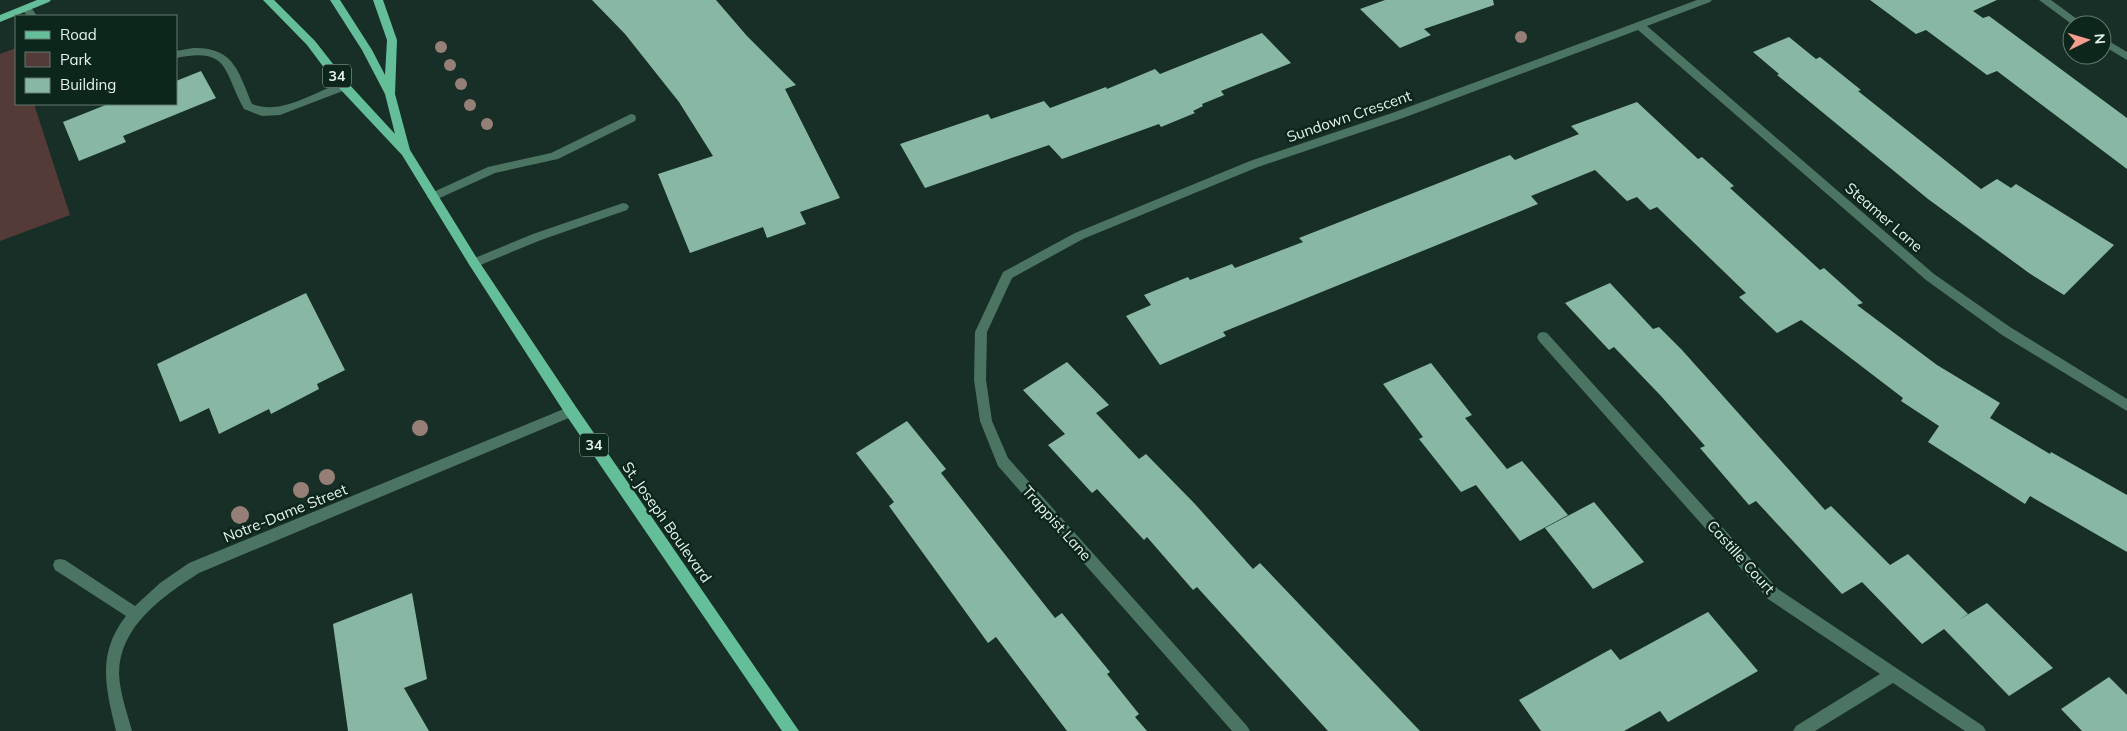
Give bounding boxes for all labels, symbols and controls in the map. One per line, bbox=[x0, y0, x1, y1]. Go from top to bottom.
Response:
legend bbox=[15, 15, 178, 105]
north arrow bbox=[2062, 15, 2112, 65]
text: Road bbox=[60, 25, 97, 44]
text: N bbox=[2091, 33, 2109, 45]
text: Park bbox=[60, 50, 92, 69]
road number: 34 bbox=[323, 64, 351, 88]
text: Building bbox=[60, 75, 116, 94]
street label: Sundown Crescent bbox=[1284, 86, 1414, 146]
street label: Steamer Lane bbox=[1841, 178, 1927, 256]
road number: 34 bbox=[580, 434, 608, 456]
street label: St. Joseph Boulevard bbox=[618, 458, 716, 586]
street label: Notre-Dame Street bbox=[220, 479, 350, 547]
street label: Trappist Lane bbox=[1018, 482, 1096, 564]
street label: Castille Court bbox=[1703, 516, 1779, 598]

